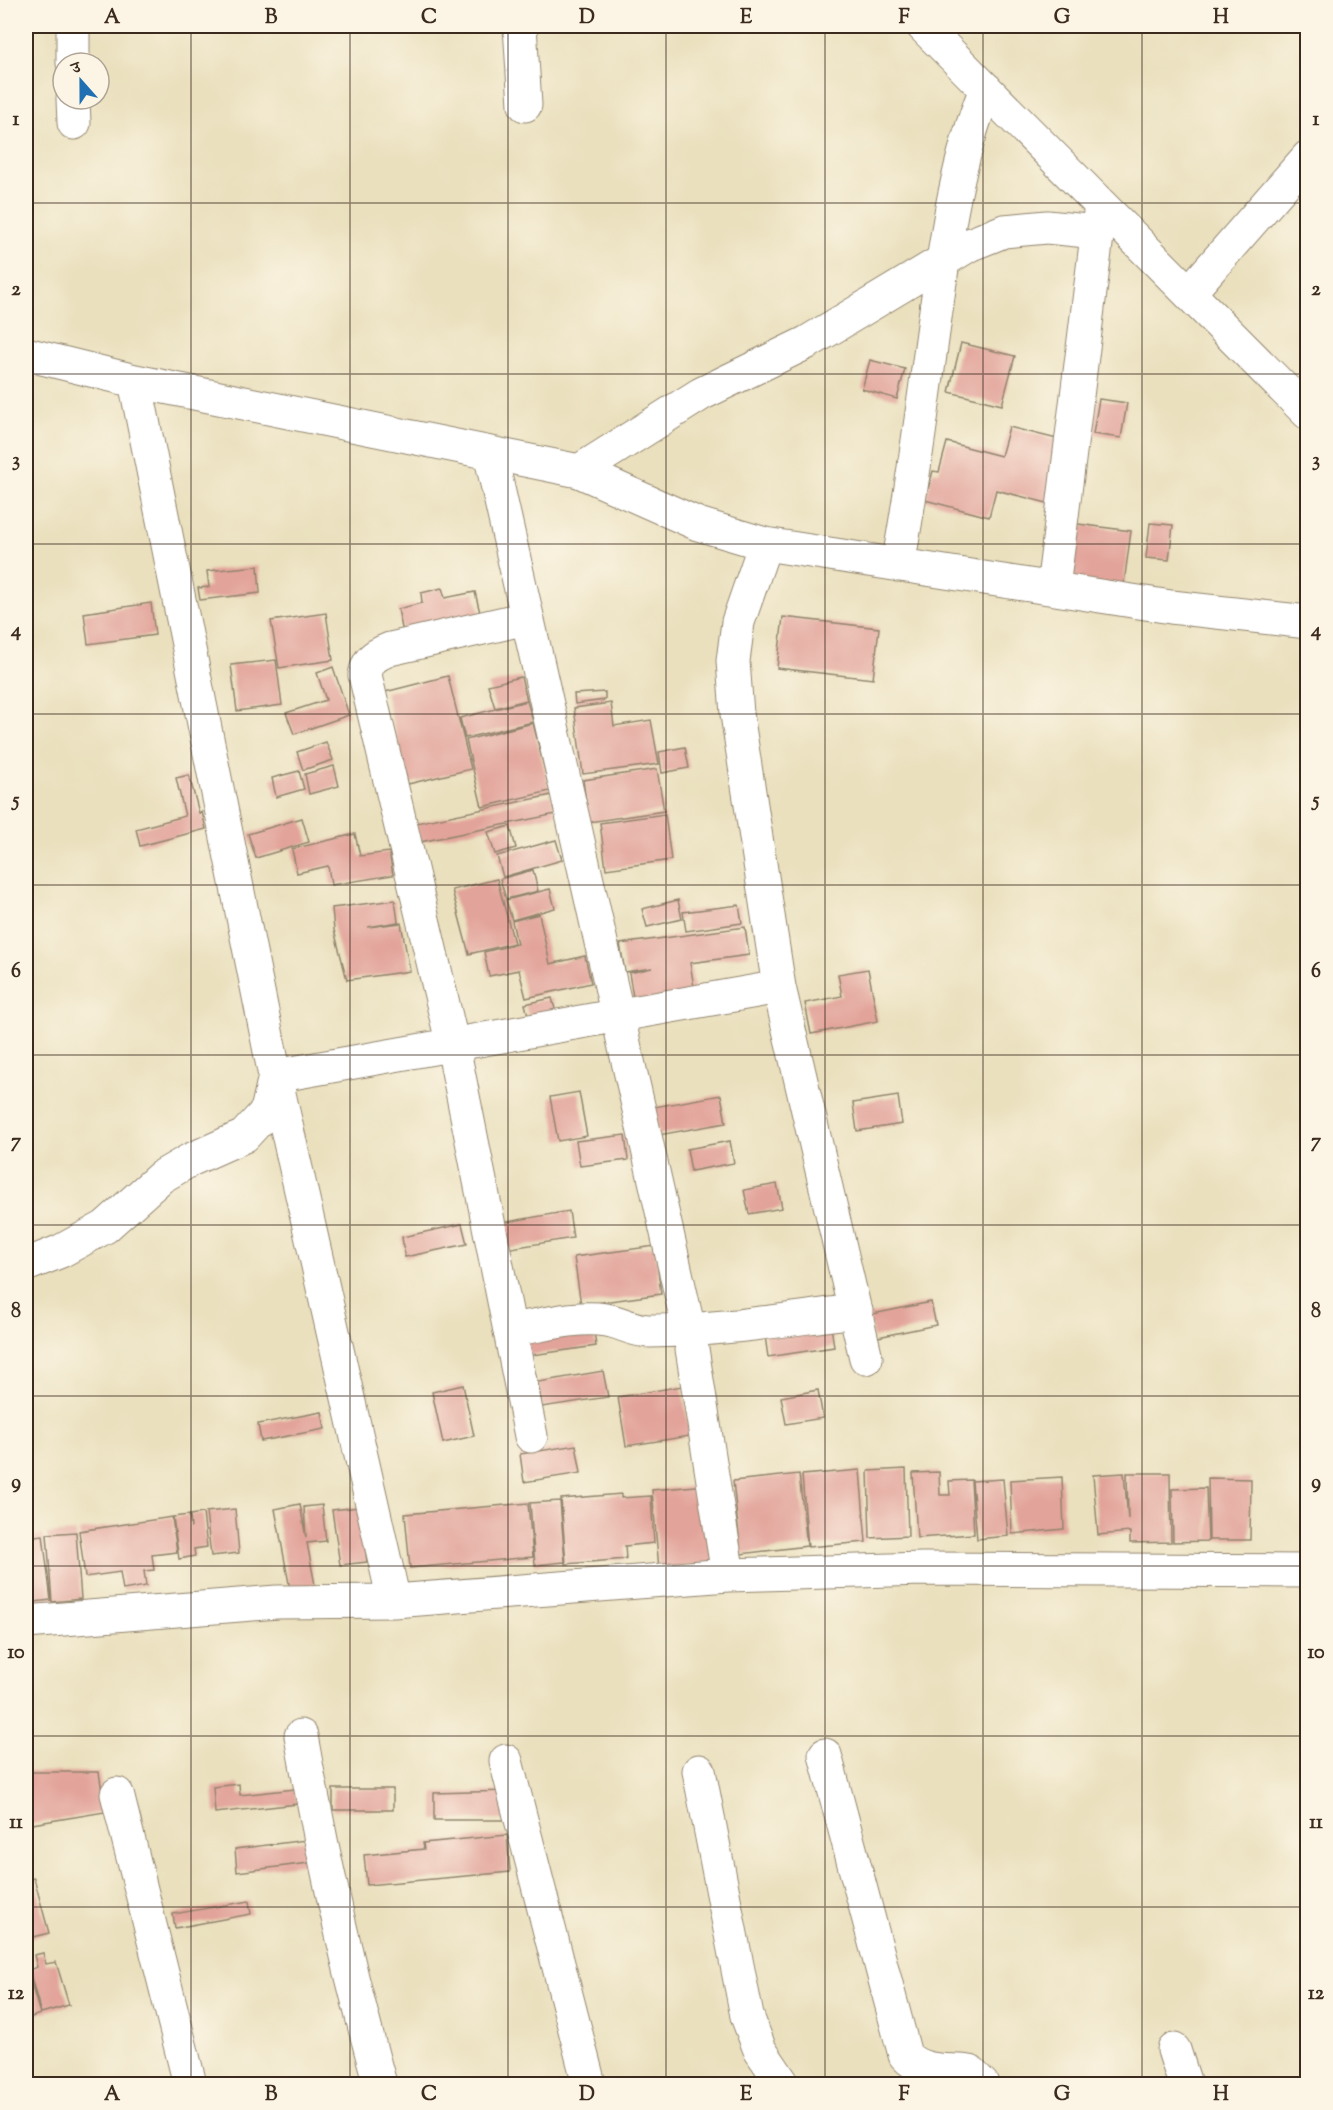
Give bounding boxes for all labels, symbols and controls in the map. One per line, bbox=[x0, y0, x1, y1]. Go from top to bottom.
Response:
text: A bbox=[104, 4, 121, 33]
text: B bbox=[265, 4, 278, 33]
text: C bbox=[421, 4, 437, 33]
text: D bbox=[579, 4, 595, 33]
text: E bbox=[740, 4, 753, 33]
text: F bbox=[898, 4, 910, 33]
text: G bbox=[1054, 4, 1071, 33]
text: H bbox=[1213, 4, 1229, 33]
north arrow bbox=[51, 51, 111, 111]
text: उ bbox=[68, 56, 86, 82]
text: 1 bbox=[13, 106, 20, 135]
text: 1 bbox=[1313, 106, 1320, 135]
text: 2 bbox=[11, 276, 21, 305]
text: 2 bbox=[1311, 276, 1321, 305]
text: 3 bbox=[12, 447, 20, 476]
text: 3 bbox=[1312, 447, 1320, 476]
text: 4 bbox=[10, 617, 21, 646]
text: 4 bbox=[1310, 617, 1321, 646]
text: 5 bbox=[11, 787, 20, 816]
text: 5 bbox=[1311, 787, 1320, 816]
text: 6 bbox=[11, 958, 21, 987]
text: 6 bbox=[1311, 958, 1321, 987]
text: 7 bbox=[11, 1128, 22, 1157]
text: 7 bbox=[1311, 1128, 1322, 1157]
text: 8 bbox=[11, 1298, 21, 1327]
text: 8 bbox=[1311, 1298, 1321, 1327]
text: 9 bbox=[11, 1469, 21, 1498]
text: 9 bbox=[1311, 1469, 1321, 1498]
text: 10 bbox=[7, 1639, 25, 1668]
text: 10 bbox=[1307, 1639, 1325, 1668]
text: 11 bbox=[9, 1809, 23, 1838]
text: 11 bbox=[1309, 1809, 1323, 1838]
text: 12 bbox=[8, 1980, 25, 2009]
text: 12 bbox=[1308, 1980, 1325, 2009]
text: A bbox=[104, 2081, 121, 2110]
text: B bbox=[265, 2081, 278, 2110]
text: C bbox=[421, 2081, 437, 2110]
text: D bbox=[579, 2081, 595, 2110]
text: E bbox=[740, 2081, 753, 2110]
text: F bbox=[898, 2081, 910, 2110]
text: G bbox=[1054, 2081, 1071, 2110]
text: H bbox=[1213, 2081, 1229, 2110]

